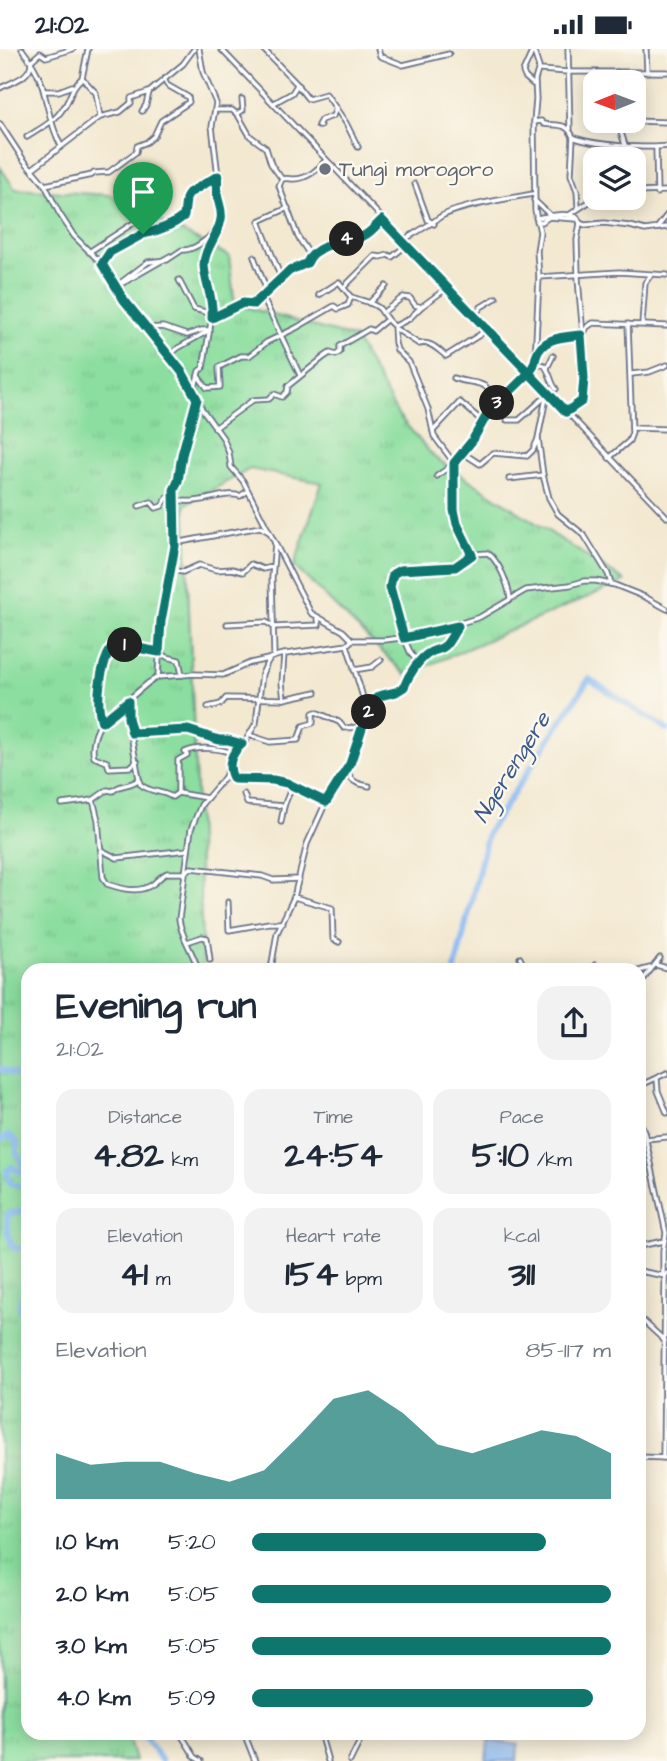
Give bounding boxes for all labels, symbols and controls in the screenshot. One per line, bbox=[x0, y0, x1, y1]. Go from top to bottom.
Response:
text: 21:02 bbox=[35, 7, 89, 43]
north arrow bbox=[583, 70, 646, 133]
map controls bbox=[583, 70, 646, 210]
button: layers bbox=[583, 147, 646, 210]
place label: Tungi morogoro bbox=[339, 155, 493, 186]
marker: Tungi morogoro bbox=[317, 161, 333, 177]
pin bbox=[113, 162, 173, 234]
icon: arrive bbox=[124, 173, 162, 211]
pin: 4 bbox=[330, 221, 364, 257]
text: 4 bbox=[340, 225, 353, 252]
pin: 3 bbox=[480, 385, 514, 421]
text: 3 bbox=[492, 389, 501, 416]
pin: 1 bbox=[108, 627, 142, 663]
text: 1 bbox=[123, 631, 126, 658]
pin: 2 bbox=[352, 695, 386, 729]
text: 2 bbox=[363, 698, 374, 725]
water label: Ngerengere bbox=[465, 705, 560, 829]
text: Evening run bbox=[56, 981, 257, 1033]
button: share bbox=[537, 986, 611, 1060]
text: 21:02 bbox=[56, 1033, 104, 1065]
text: Distance bbox=[108, 1104, 182, 1131]
text: Time bbox=[314, 1104, 353, 1131]
text: Pace bbox=[500, 1104, 544, 1131]
text: 4.82 bbox=[92, 1131, 164, 1180]
text: 24:54 bbox=[284, 1131, 383, 1180]
text: 5:10 bbox=[472, 1131, 529, 1180]
text: km bbox=[164, 1147, 198, 1174]
text: /km bbox=[529, 1147, 572, 1174]
text: Elevation bbox=[108, 1223, 183, 1250]
text: Heart rate bbox=[286, 1223, 381, 1250]
text: kcal bbox=[504, 1223, 540, 1250]
text: 41 bbox=[120, 1250, 148, 1299]
text: 154 bbox=[285, 1250, 338, 1299]
text: 311 bbox=[508, 1250, 535, 1299]
text: m bbox=[148, 1266, 171, 1293]
text: bpm bbox=[338, 1266, 382, 1293]
text: Elevation bbox=[56, 1334, 147, 1366]
text: 85–117 m bbox=[526, 1334, 611, 1366]
text: 1.0 km bbox=[56, 1526, 118, 1558]
text: 5:20 bbox=[168, 1526, 216, 1558]
text: 2.0 km bbox=[56, 1578, 128, 1610]
text: 5:05 bbox=[168, 1578, 219, 1610]
text: 3.0 km bbox=[56, 1630, 127, 1662]
text: 5:05 bbox=[168, 1630, 219, 1662]
text: 4.0 km bbox=[56, 1682, 131, 1714]
text: 5:09 bbox=[168, 1682, 216, 1714]

